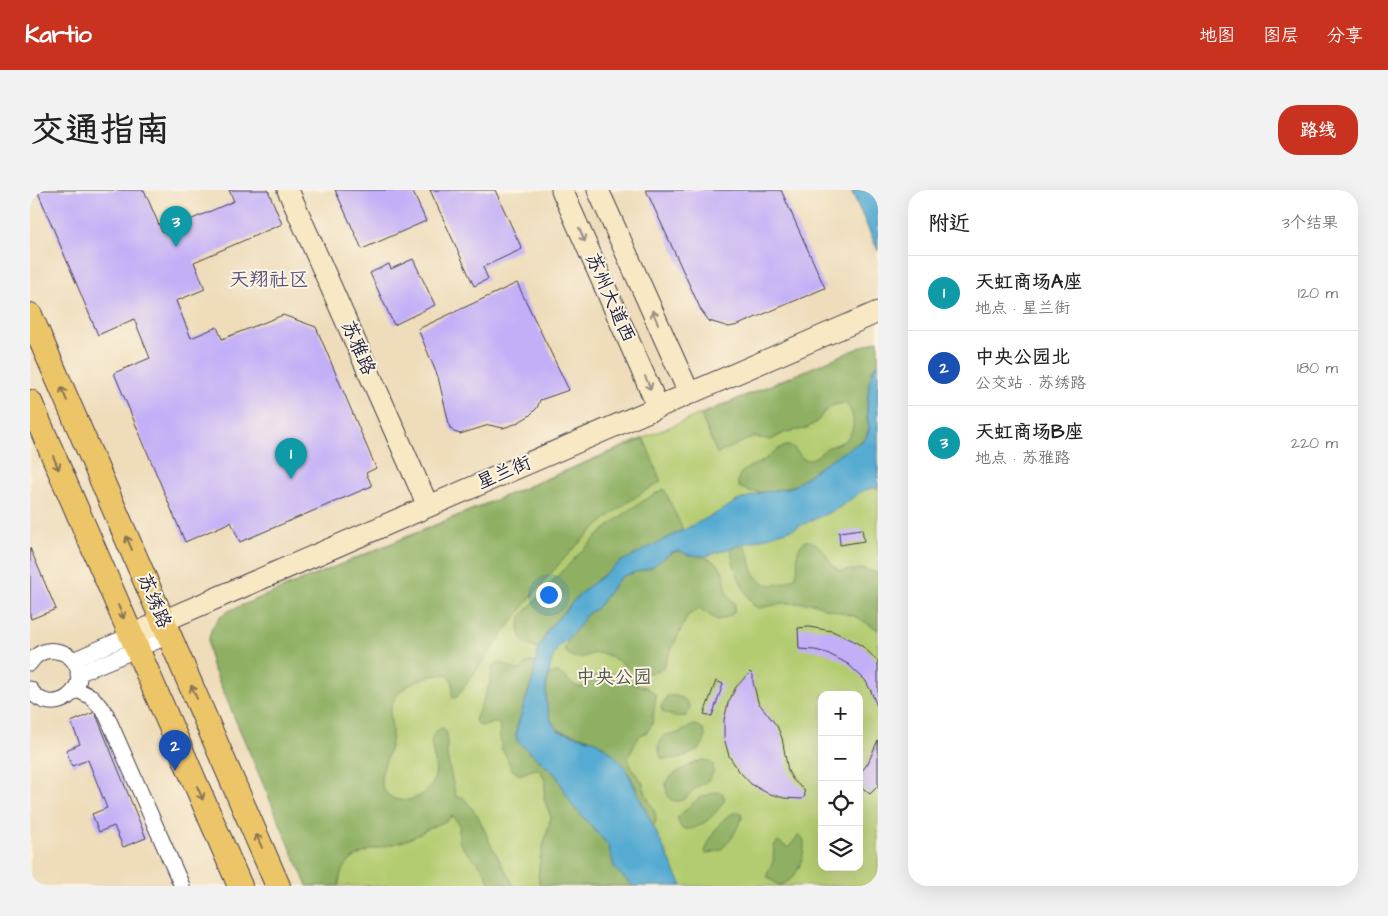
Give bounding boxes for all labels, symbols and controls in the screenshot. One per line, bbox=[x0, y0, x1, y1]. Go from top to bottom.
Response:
text: Kartio bbox=[25, 18, 92, 52]
text: 地图 bbox=[1199, 23, 1235, 48]
text: 图层 bbox=[1263, 23, 1299, 48]
text: 分享 bbox=[1327, 23, 1363, 48]
button: 路线 bbox=[1278, 105, 1358, 155]
text: 交通指南 bbox=[30, 106, 170, 155]
pin: 3 bbox=[160, 206, 192, 247]
text: 附近 bbox=[928, 209, 970, 238]
text: 3个结果 bbox=[1282, 212, 1338, 234]
one-way arrow bbox=[577, 227, 587, 242]
street label: 苏州大道西 bbox=[578, 249, 642, 347]
district label: 天翔社区 bbox=[229, 266, 309, 294]
text: 天虹商场A座 bbox=[975, 269, 1082, 296]
text: 1 bbox=[943, 282, 945, 304]
text: 120 m bbox=[1298, 282, 1338, 304]
text: 地点 · 星兰街 bbox=[975, 297, 1070, 319]
one-way arrow bbox=[649, 310, 659, 325]
street label: 苏雅路 bbox=[334, 316, 382, 380]
text: 中央公园北 bbox=[975, 344, 1070, 371]
text: 2 bbox=[939, 357, 949, 379]
text: 180 m bbox=[1297, 357, 1338, 379]
text: 公交站 · 苏绣路 bbox=[975, 372, 1086, 394]
one-way arrow bbox=[643, 375, 653, 390]
one-way arrow bbox=[59, 387, 69, 402]
text: 天虹商场B座 bbox=[975, 419, 1084, 446]
text: 3 bbox=[940, 432, 948, 454]
text: 220 m bbox=[1291, 432, 1338, 454]
pin: 1 bbox=[275, 438, 307, 479]
text: 地点 · 苏雅路 bbox=[975, 447, 1070, 469]
street label: 星兰街 bbox=[472, 449, 536, 497]
one-way arrow bbox=[52, 455, 62, 470]
one-way arrow bbox=[123, 536, 133, 551]
street label: 苏绣路 bbox=[130, 569, 178, 633]
your location bbox=[536, 582, 562, 608]
one-way arrow bbox=[116, 604, 126, 619]
park label: 中央公园 bbox=[576, 664, 652, 691]
one-way arrow bbox=[188, 685, 198, 700]
map controls bbox=[818, 691, 863, 871]
button: + bbox=[818, 691, 863, 736]
pin: 2 bbox=[159, 730, 191, 771]
button: − bbox=[818, 736, 863, 781]
button: locate bbox=[818, 781, 863, 826]
one-way arrow bbox=[195, 785, 205, 800]
button: layers bbox=[818, 826, 863, 871]
one-way arrow bbox=[253, 834, 263, 849]

